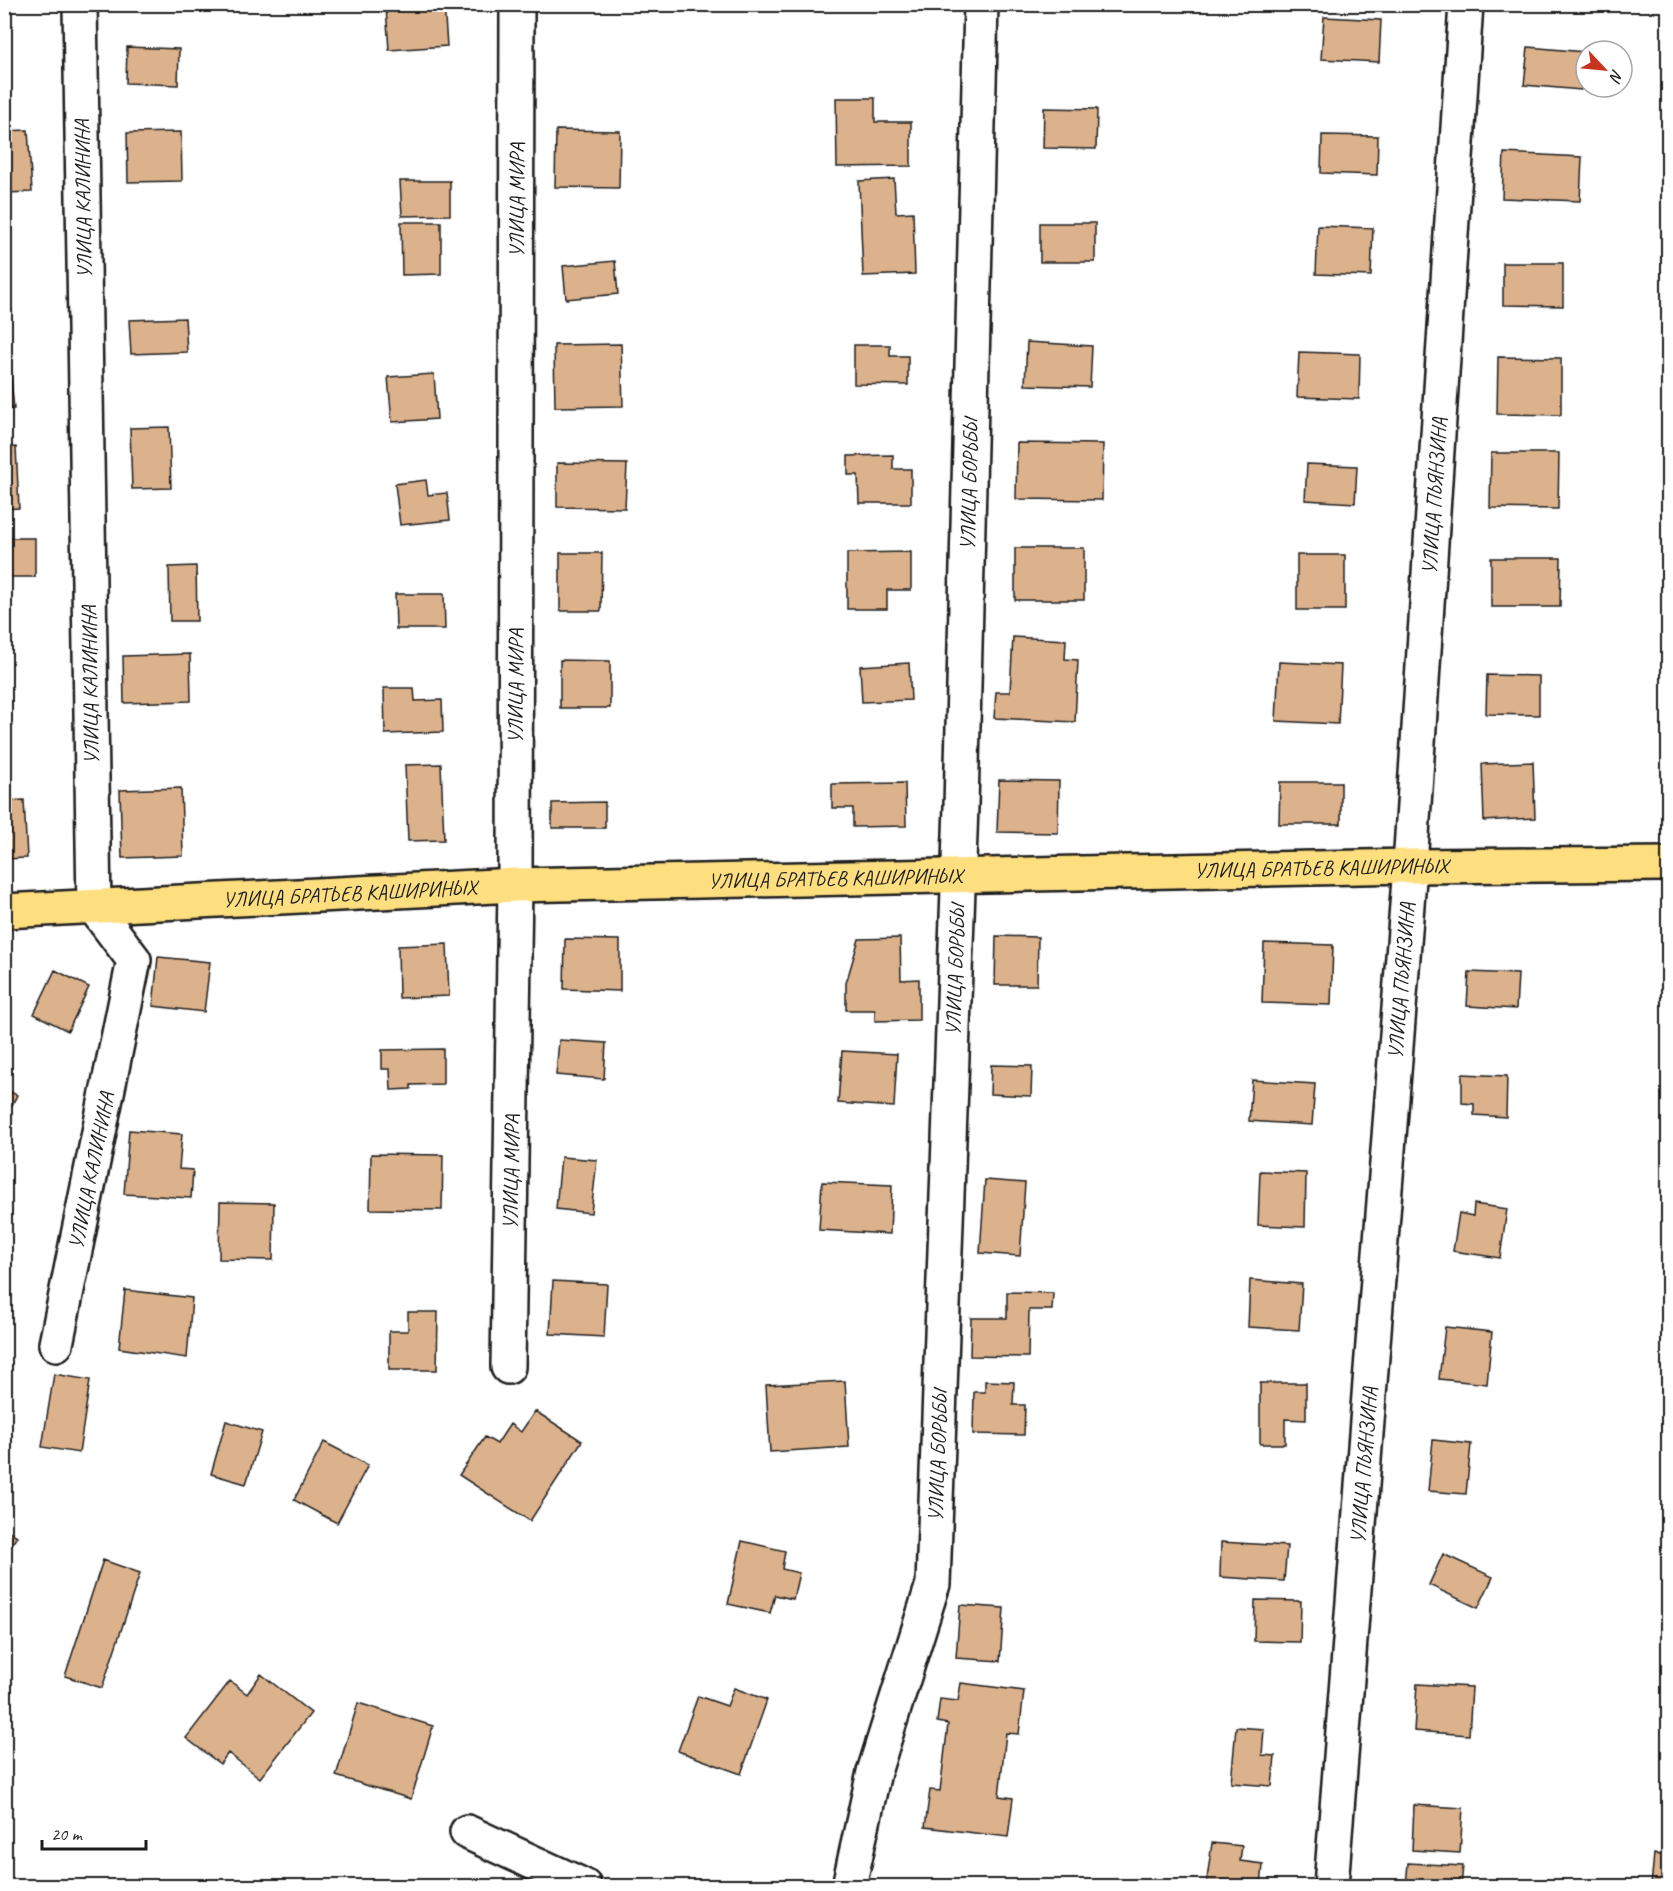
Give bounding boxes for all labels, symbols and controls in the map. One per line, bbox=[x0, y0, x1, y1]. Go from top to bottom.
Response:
north arrow bbox=[1574, 39, 1634, 99]
text: N bbox=[1604, 66, 1628, 87]
street label: УЛИЦА КАЛИНИНА bbox=[69, 118, 97, 279]
street label: УЛИЦА МИРА bbox=[503, 142, 530, 257]
street label: УЛИЦА БОРЬБЫ bbox=[954, 414, 984, 550]
street label: УЛИЦА ПЬЯНЗИНА bbox=[1416, 416, 1452, 575]
street label: УЛИЦА КАЛИНИНА bbox=[76, 604, 104, 765]
street label: УЛИЦА МИРА bbox=[502, 628, 529, 743]
street label: УЛИЦА БРАТЬЕВ КАШИРИНЫХ bbox=[1194, 853, 1451, 884]
street label: УЛИЦА БРАТЬЕВ КАШИРИНЫХ bbox=[708, 862, 966, 894]
street label: УЛИЦА БРАТЬЕВ КАШИРИНЫХ bbox=[222, 874, 480, 913]
street label: УЛИЦА БОРЬБЫ bbox=[940, 900, 971, 1036]
street label: УЛИЦА ПЬЯНЗИНА bbox=[1382, 901, 1420, 1060]
street label: УЛИЦА КАЛИНИНА bbox=[63, 1089, 120, 1251]
street label: УЛИЦА МИРА bbox=[497, 1114, 525, 1230]
street label: УЛИЦА БОРЬБЫ bbox=[922, 1386, 953, 1522]
street label: УЛИЦА ПЬЯНЗИНА bbox=[1345, 1386, 1383, 1545]
scale bar bbox=[42, 1813, 146, 1851]
text: 20 m bbox=[51, 1823, 84, 1845]

